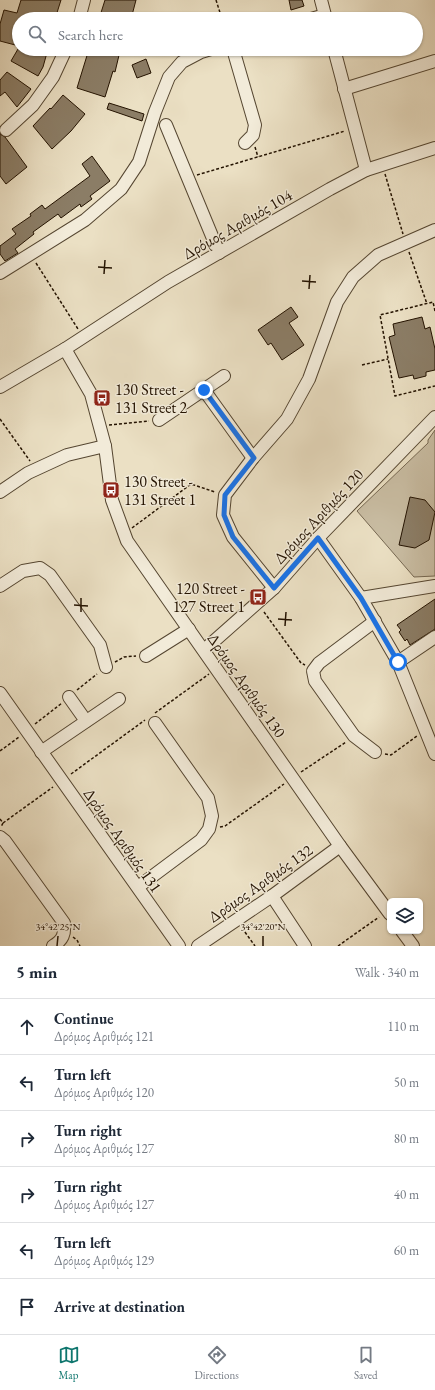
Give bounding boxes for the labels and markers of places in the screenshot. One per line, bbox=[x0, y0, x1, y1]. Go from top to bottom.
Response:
place label: 130 Street - 131 Street 2 bbox=[115, 379, 188, 418]
bus stop icon: 130 Street - 131 Street 2 bbox=[92, 388, 112, 408]
place label: 130 Street - 131 Street 1 bbox=[124, 471, 196, 510]
bus stop icon: 130 Street - 131 Street 1 bbox=[101, 480, 121, 500]
place label: 120 Street - 127 Street 1 bbox=[173, 578, 245, 617]
bus stop icon: 120 Street - 127 Street 1 bbox=[248, 587, 268, 607]

